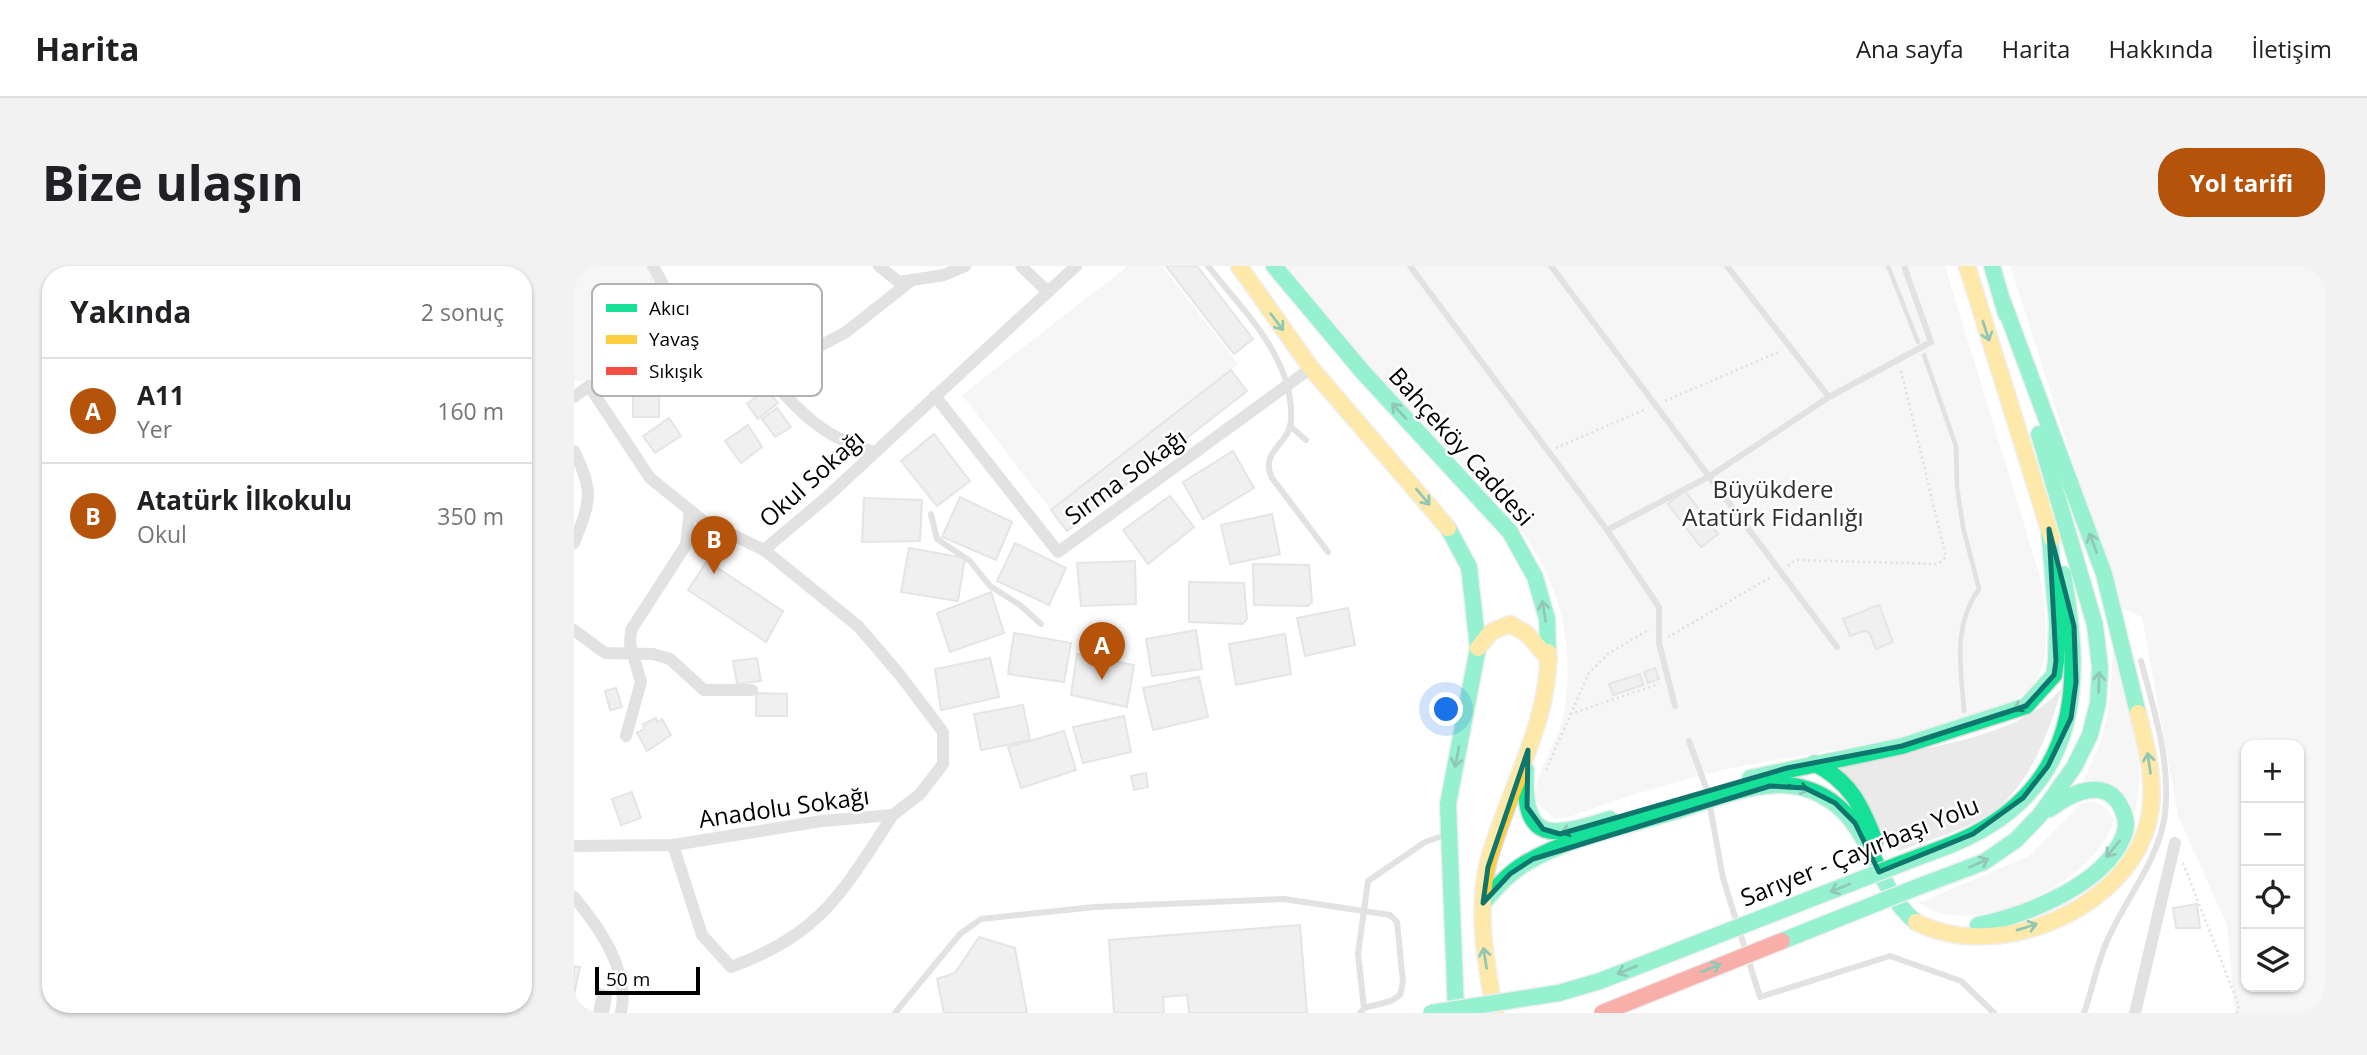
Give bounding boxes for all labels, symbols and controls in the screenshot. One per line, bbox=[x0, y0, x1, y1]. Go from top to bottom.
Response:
text: Harita bbox=[35, 26, 140, 71]
text: Ana sayfa bbox=[1856, 32, 1964, 65]
text: Harita bbox=[2002, 32, 2070, 65]
text: Hakkında bbox=[2108, 32, 2213, 65]
text: İletişim bbox=[2251, 32, 2332, 65]
button: Yol tarifi bbox=[2158, 148, 2325, 217]
text: Bize ulaşın bbox=[42, 149, 304, 215]
legend bbox=[592, 284, 822, 396]
text: Yakında bbox=[70, 291, 191, 332]
text: Akıcı bbox=[649, 295, 690, 321]
text: 2 sonuç bbox=[421, 296, 504, 328]
one-way arrow bbox=[1270, 313, 1285, 331]
one-way arrow bbox=[1981, 320, 1994, 342]
text: Yavaş bbox=[649, 326, 699, 352]
text: Sıkışık bbox=[649, 358, 703, 384]
street label: Bahçeköy Caddesi bbox=[1382, 360, 1542, 532]
text: A11 bbox=[137, 377, 185, 413]
text: A bbox=[85, 395, 101, 427]
text: 160 m bbox=[437, 395, 504, 427]
one-way arrow bbox=[1391, 402, 1407, 420]
text: Yer bbox=[137, 413, 172, 445]
street label: Sırma Sokağı bbox=[1057, 420, 1193, 531]
street label: Okul Sokağı bbox=[751, 422, 871, 534]
park label: Büyükdere Atatürk Fidanlığı bbox=[1682, 472, 1864, 533]
text: Atatürk İlkokulu bbox=[137, 482, 352, 518]
one-way arrow bbox=[1415, 487, 1431, 505]
text: B bbox=[85, 500, 101, 532]
text: 350 m bbox=[437, 500, 504, 532]
pin: B bbox=[691, 516, 737, 574]
text: Okul bbox=[137, 518, 187, 550]
one-way arrow bbox=[2086, 533, 2099, 555]
one-way arrow bbox=[1537, 600, 1550, 623]
pin: A bbox=[1079, 622, 1125, 680]
one-way arrow bbox=[2092, 671, 2106, 694]
your location bbox=[1429, 692, 1463, 726]
one-way arrow bbox=[2013, 698, 2033, 712]
map controls bbox=[2241, 740, 2304, 992]
button: + bbox=[2241, 740, 2304, 803]
one-way arrow bbox=[1450, 745, 1464, 767]
one-way arrow bbox=[2143, 752, 2156, 775]
street label: Anadolu Sokağı bbox=[696, 778, 871, 835]
one-way arrow bbox=[1788, 782, 1810, 795]
street label: Sarıyer - Çayırbaşı Yolu bbox=[1735, 788, 1984, 914]
button: − bbox=[2241, 803, 2304, 866]
one-way arrow bbox=[1560, 825, 1582, 837]
one-way arrow bbox=[2105, 840, 2121, 858]
one-way arrow bbox=[1968, 856, 1989, 869]
button: locate bbox=[2241, 866, 2304, 929]
one-way arrow bbox=[1829, 882, 1851, 895]
one-way arrow bbox=[2016, 919, 2038, 932]
button: layers bbox=[2241, 929, 2304, 992]
one-way arrow bbox=[1478, 948, 1491, 970]
one-way arrow bbox=[1699, 961, 1721, 974]
scale bar bbox=[595, 964, 700, 996]
one-way arrow bbox=[1617, 964, 1639, 977]
text: 50 m bbox=[606, 966, 650, 992]

